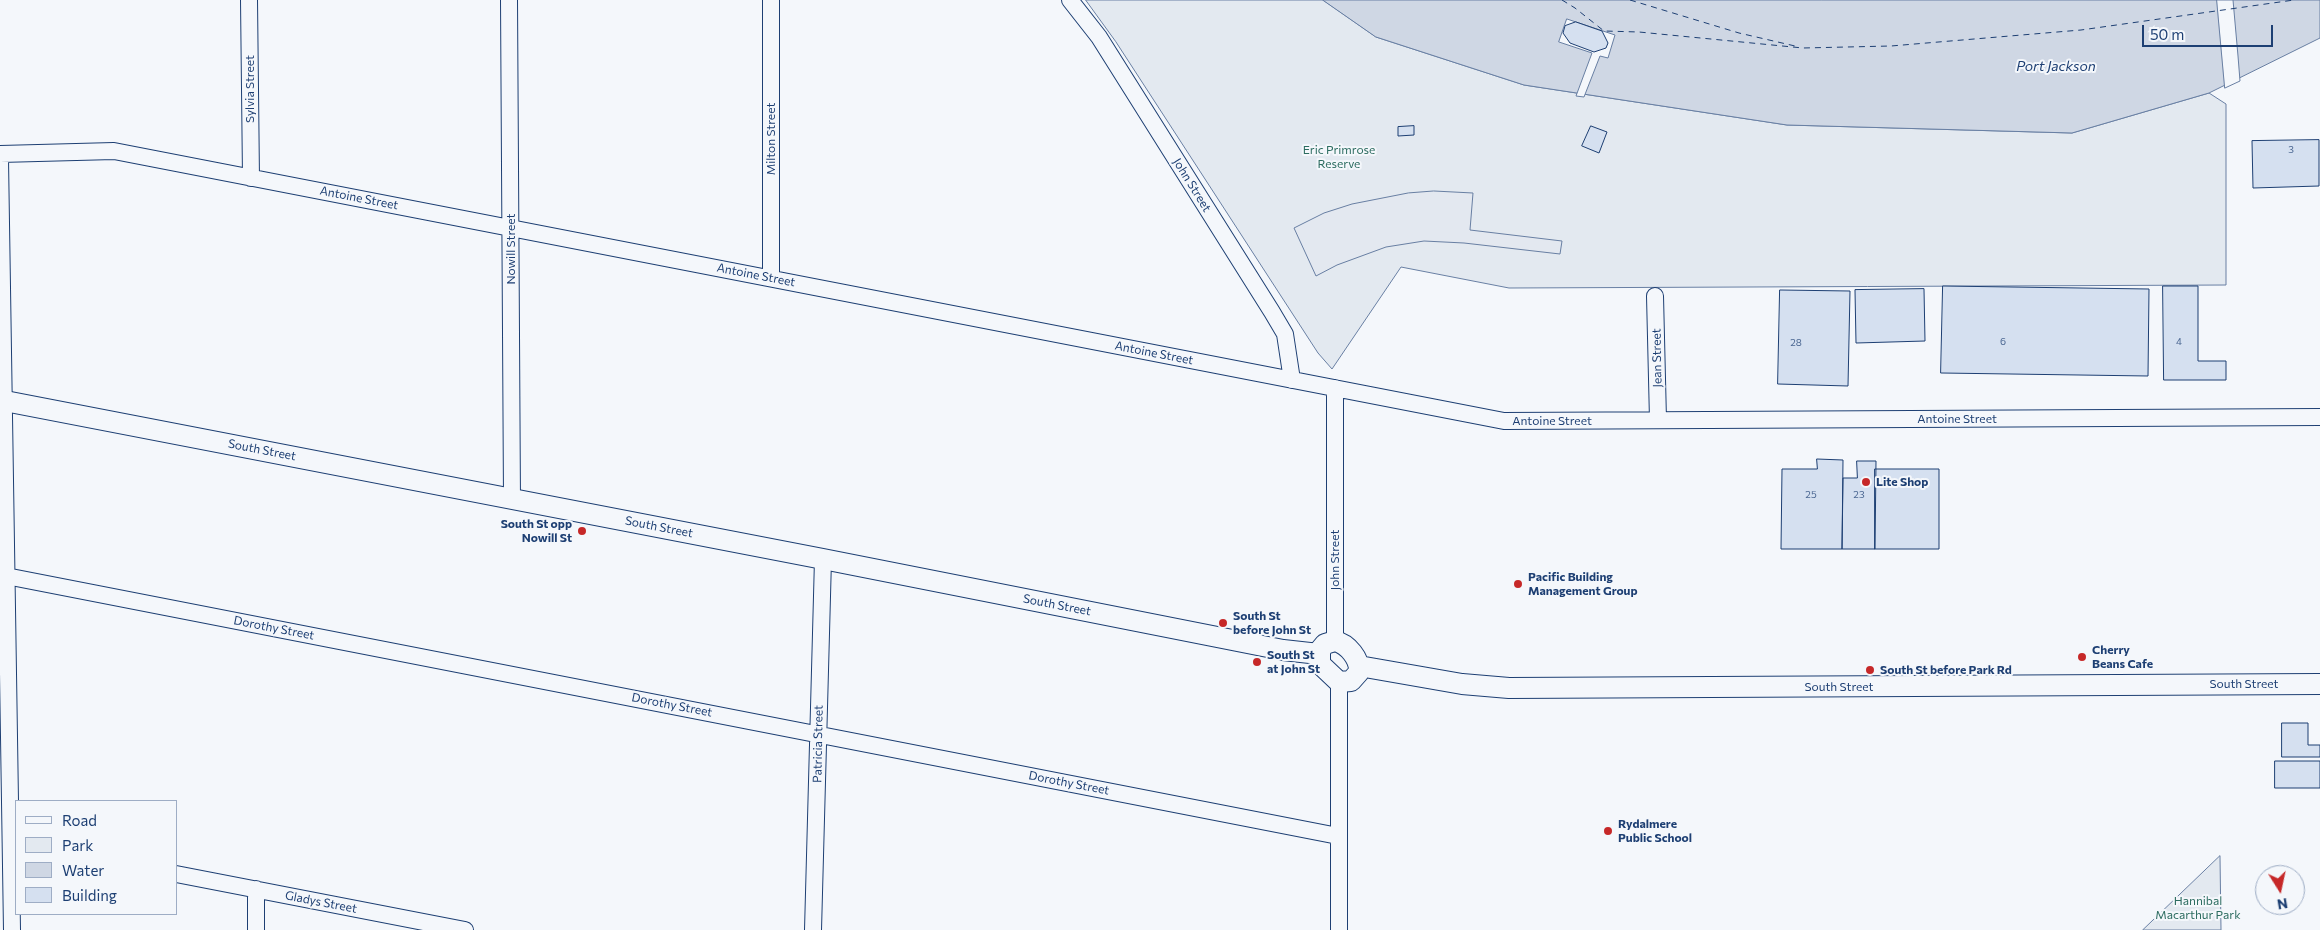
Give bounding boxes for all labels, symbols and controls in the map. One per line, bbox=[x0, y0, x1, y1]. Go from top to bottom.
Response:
scale bar bbox=[2145, 15, 2276, 47]
text: 50 m bbox=[2150, 25, 2184, 43]
street label: Sylvia Street bbox=[243, 55, 257, 123]
water label: Port Jackson bbox=[2016, 58, 2096, 74]
street label: Milton Street bbox=[764, 103, 778, 175]
park label: Eric Primrose Reserve bbox=[1303, 143, 1375, 171]
house number: 3 bbox=[2288, 144, 2294, 156]
street label: John Street bbox=[1170, 155, 1214, 215]
street label: Antoine Street bbox=[319, 183, 399, 213]
street label: Nowill Street bbox=[504, 213, 518, 285]
street label: Antoine Street bbox=[716, 260, 796, 290]
street label: Jean Street bbox=[1649, 328, 1665, 388]
house number: 6 bbox=[2000, 336, 2006, 348]
house number: 4 bbox=[2176, 336, 2182, 348]
house number: 28 bbox=[1790, 337, 1802, 349]
street label: Antoine Street bbox=[1114, 338, 1194, 368]
street label: Antoine Street bbox=[1917, 412, 1997, 426]
street label: Antoine Street bbox=[1512, 414, 1592, 428]
street label: South Street bbox=[227, 436, 297, 464]
place label: Lite Shop bbox=[1876, 475, 1928, 489]
marker: Lite Shop bbox=[1860, 476, 1872, 488]
house number: 25 bbox=[1805, 489, 1817, 501]
house number: 23 bbox=[1853, 489, 1865, 501]
street label: South Street bbox=[624, 513, 694, 541]
place label: South St opp Nowill St bbox=[501, 517, 572, 545]
marker: South St opp Nowill St bbox=[576, 525, 588, 537]
street label: John Street bbox=[1328, 530, 1342, 590]
place label: Pacific Building Management Group bbox=[1528, 570, 1638, 598]
marker: Pacific Building Management Group bbox=[1512, 578, 1524, 590]
street label: South Street bbox=[1022, 591, 1092, 619]
place label: South St before John St bbox=[1233, 609, 1311, 637]
street label: Dorothy Street bbox=[232, 613, 316, 643]
marker: South St before John St bbox=[1217, 617, 1229, 629]
place label: Cherry Beans Cafe bbox=[2092, 643, 2153, 671]
place label: South St at John St bbox=[1267, 648, 1320, 676]
marker: Cherry Beans Cafe bbox=[2076, 651, 2088, 663]
marker: South St at John St bbox=[1251, 656, 1263, 668]
place label: South St before Park Rd bbox=[1880, 663, 2012, 677]
marker: South St before Park Rd bbox=[1864, 664, 1876, 676]
street label: South Street bbox=[2210, 677, 2278, 691]
street label: South Street bbox=[1805, 680, 1873, 694]
street label: Dorothy Street bbox=[630, 690, 714, 720]
street label: Patricia Street bbox=[810, 705, 826, 783]
street label: Dorothy Street bbox=[1027, 768, 1111, 798]
legend bbox=[15, 800, 178, 915]
text: Road bbox=[62, 811, 97, 829]
place label: Rydalmere Public School bbox=[1618, 817, 1692, 845]
marker: Rydalmere Public School bbox=[1602, 825, 1614, 837]
text: Park bbox=[62, 836, 93, 854]
text: Water bbox=[62, 861, 104, 879]
north arrow bbox=[2255, 865, 2305, 915]
text: Building bbox=[62, 886, 117, 904]
street label: Gladys Street bbox=[284, 888, 358, 916]
park label: Hannibal Macarthur Park bbox=[2155, 894, 2241, 922]
text: N bbox=[2276, 895, 2289, 914]

